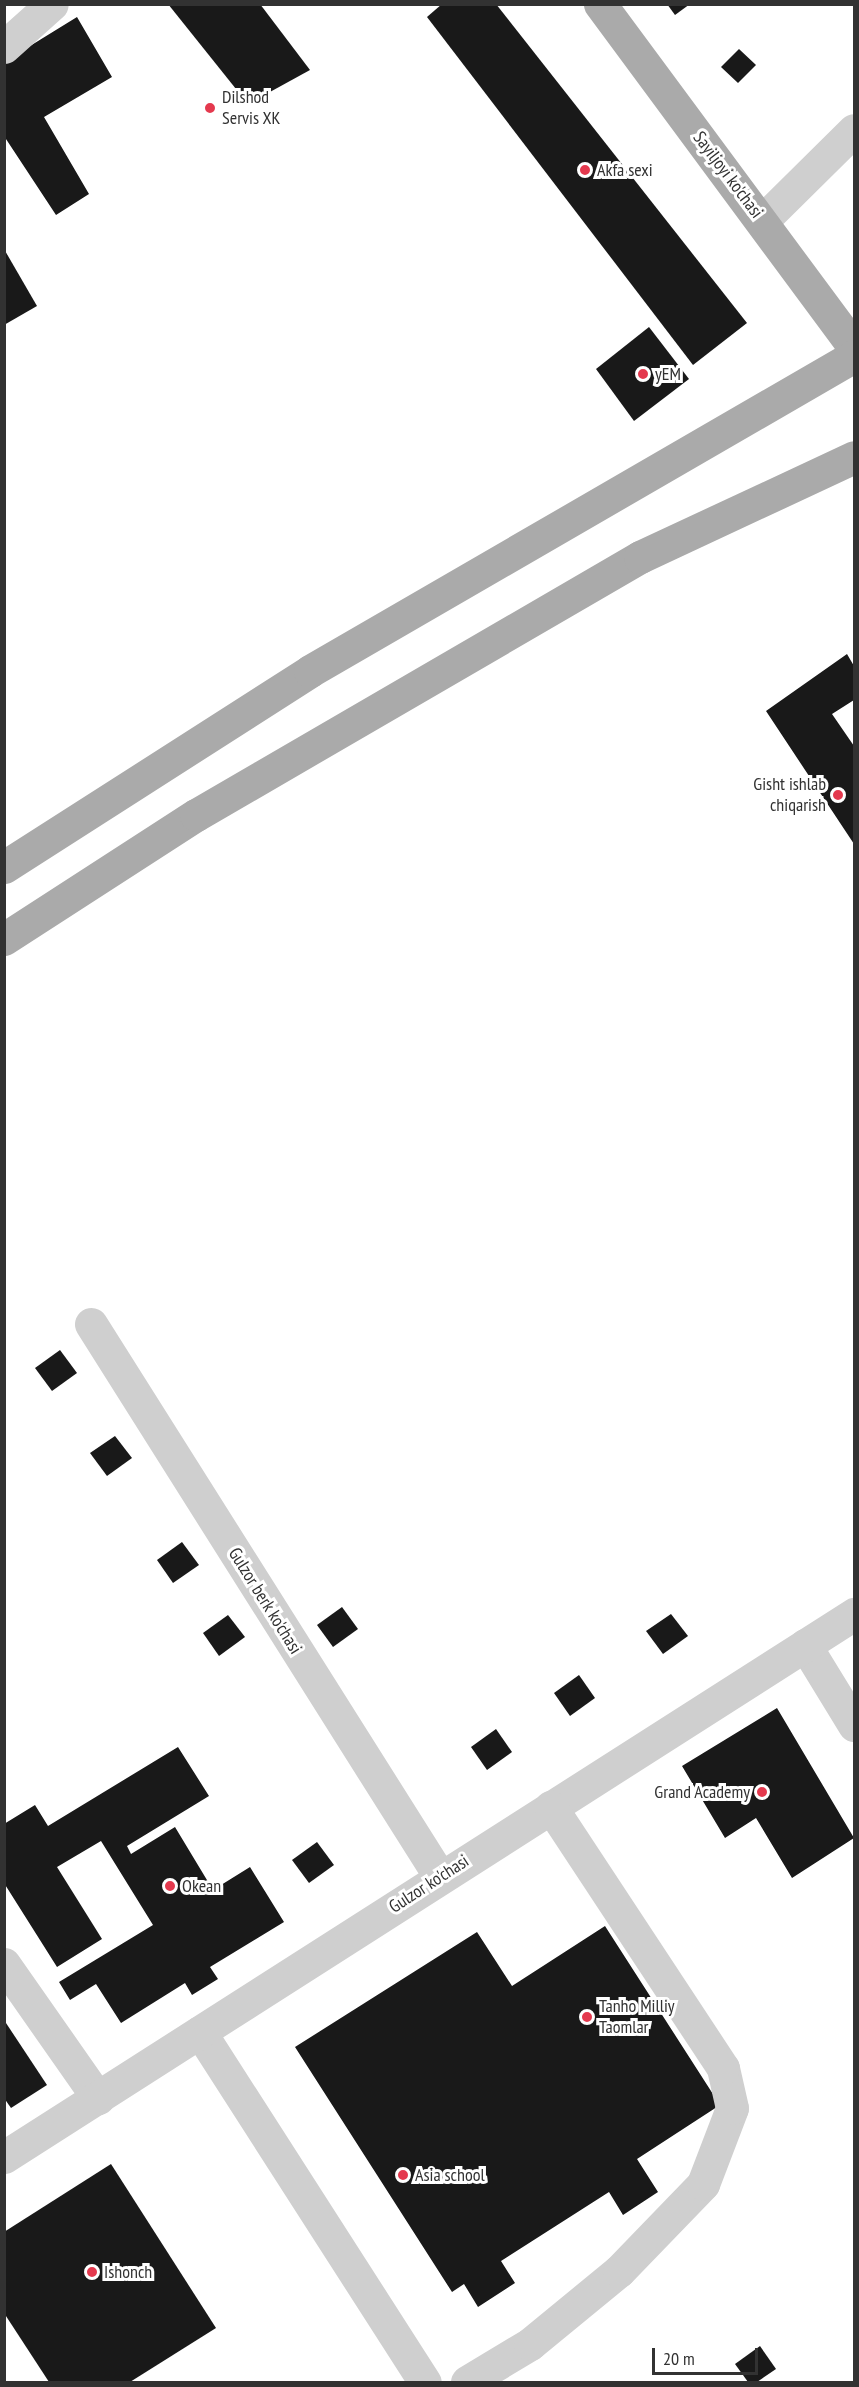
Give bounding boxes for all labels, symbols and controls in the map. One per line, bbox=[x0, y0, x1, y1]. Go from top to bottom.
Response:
place label: Dilshod Servis XK bbox=[222, 87, 281, 130]
marker: Dilshod Servis XK bbox=[203, 101, 217, 115]
street label: Sayiljoyi ko'chasi bbox=[688, 127, 768, 223]
place label: Akfa sexi bbox=[597, 159, 653, 181]
marker: Akfa sexi bbox=[578, 163, 592, 177]
place label: yEM bbox=[655, 363, 681, 385]
marker: yEM bbox=[636, 367, 650, 381]
place label: Gisht ishlab chiqarish bbox=[753, 774, 826, 816]
marker: Gisht ishlab chiqarish bbox=[831, 788, 845, 802]
street label: Gulzor berk ko'chasi bbox=[224, 1544, 306, 1658]
place label: Grand Academy bbox=[654, 1781, 750, 1803]
marker: Grand Academy bbox=[755, 1785, 769, 1799]
street label: Gulzor ko'chasi bbox=[385, 1850, 473, 1918]
place label: Okean bbox=[182, 1875, 221, 1897]
marker: Okean bbox=[163, 1879, 177, 1893]
place label: Tanho Milliy Taomlar bbox=[599, 1996, 675, 2038]
marker: Tanho Milliy Taomlar bbox=[580, 2010, 594, 2024]
place label: Asia school bbox=[415, 2164, 485, 2186]
marker: Asia school bbox=[396, 2168, 410, 2182]
place label: Ishonch bbox=[104, 2261, 152, 2283]
marker: Ishonch bbox=[85, 2265, 99, 2279]
scale bar bbox=[655, 2336, 762, 2374]
text: 20 m bbox=[663, 2347, 695, 2370]

